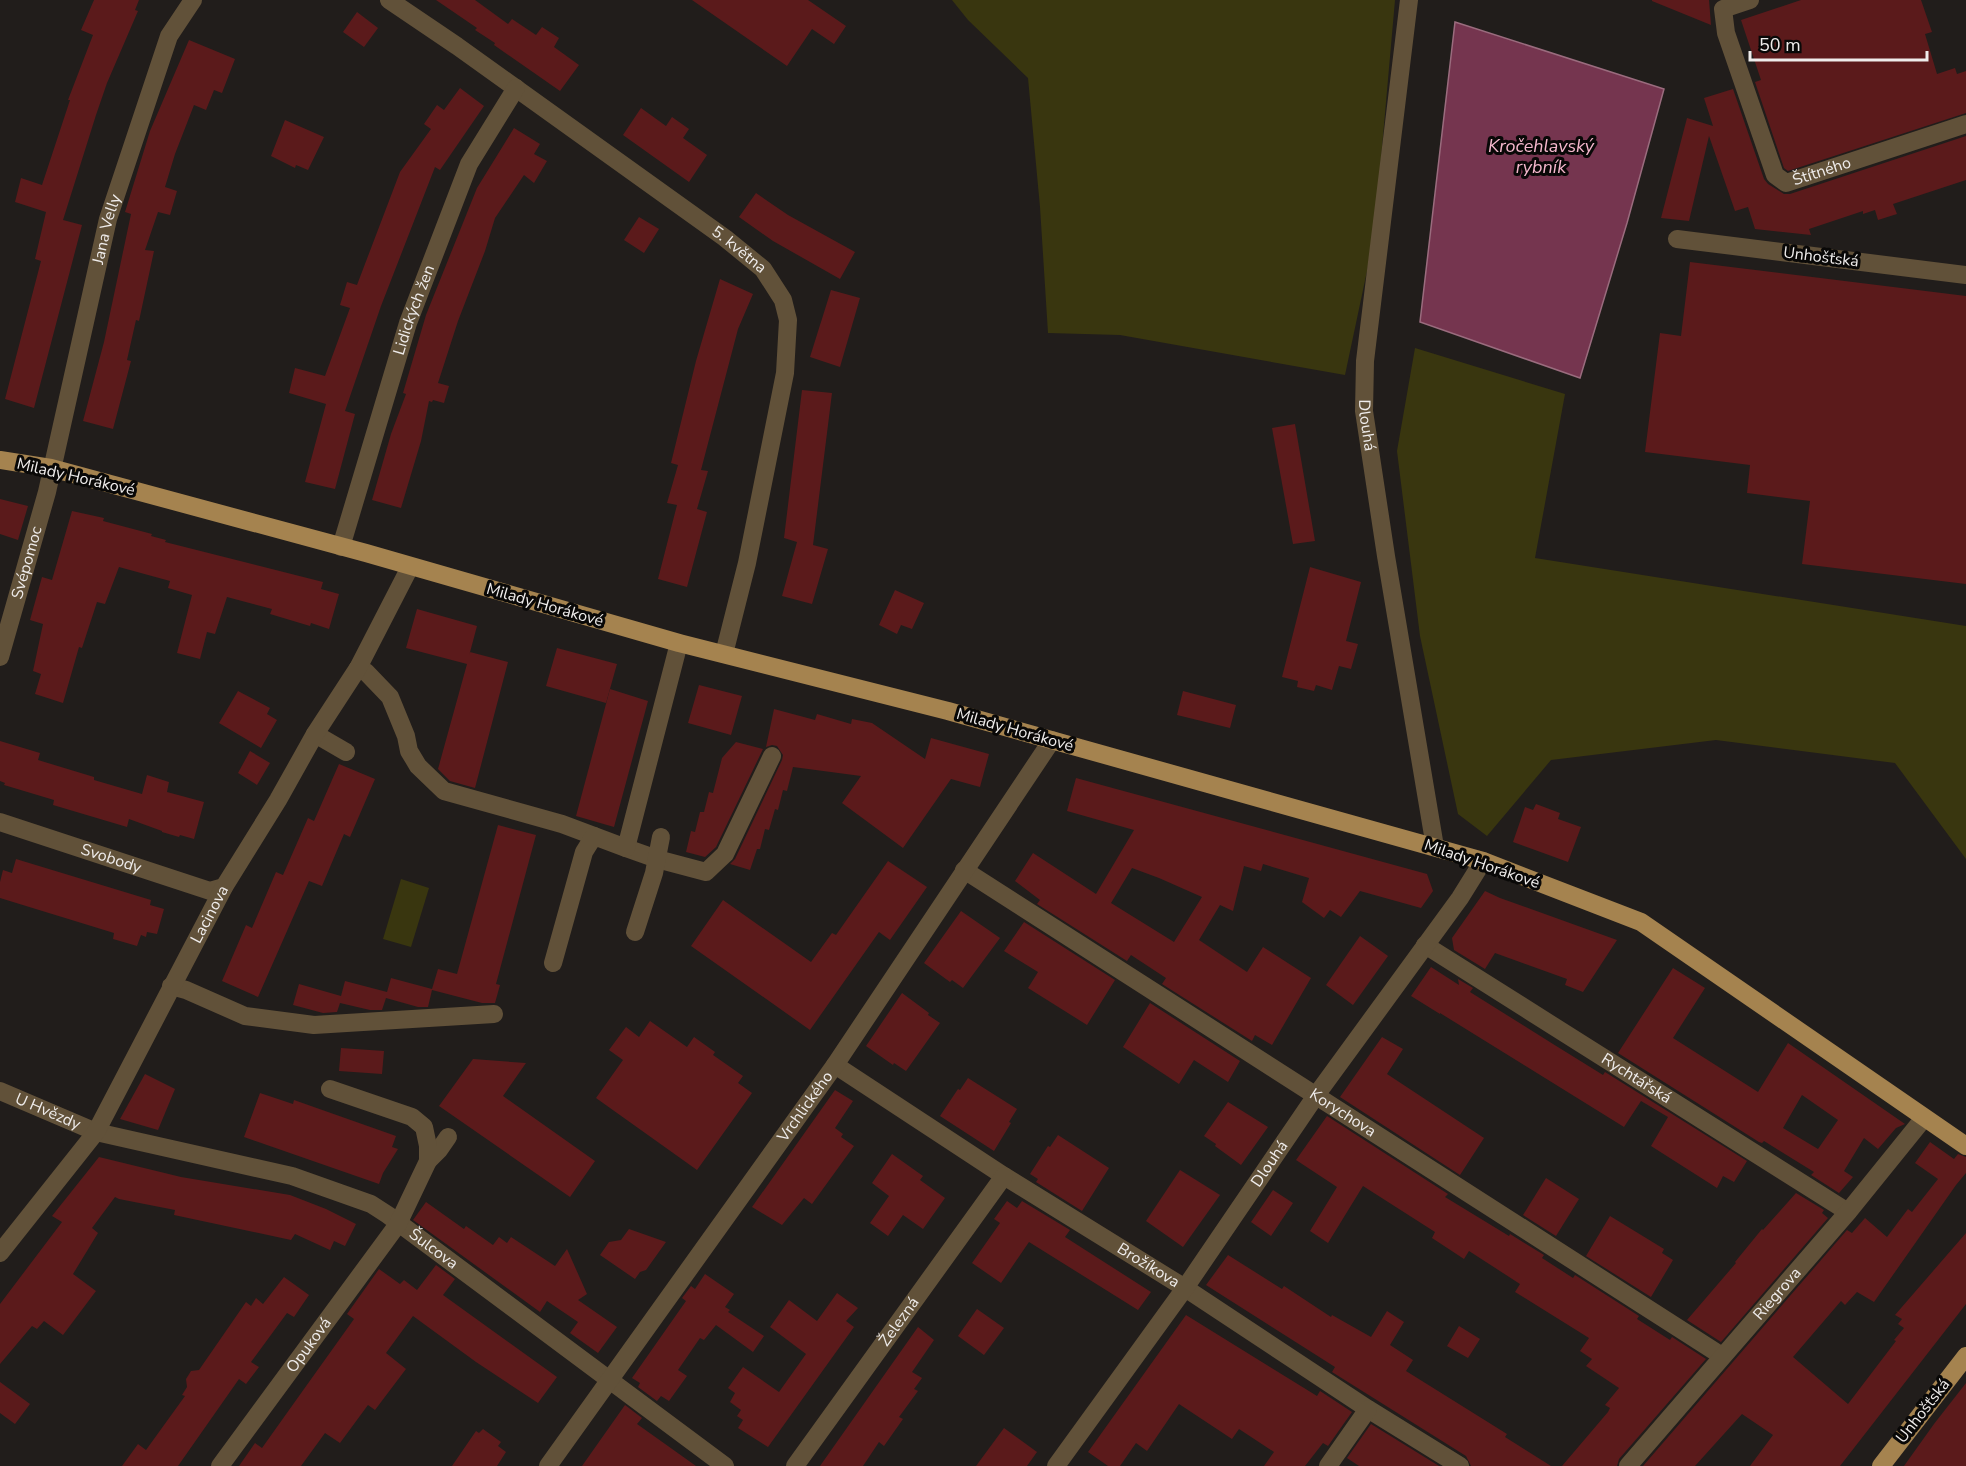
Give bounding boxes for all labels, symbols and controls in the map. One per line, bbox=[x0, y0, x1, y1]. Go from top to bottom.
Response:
scale bar bbox=[1750, 24, 1927, 62]
text: 50 m bbox=[1759, 33, 1801, 57]
water label: Kročehlavský rybník bbox=[1488, 134, 1595, 179]
street label: Štítného bbox=[1790, 151, 1854, 191]
street label: Jana Velly bbox=[87, 191, 127, 267]
street label: 5. května bbox=[707, 221, 771, 279]
street label: Unhošťská bbox=[1782, 241, 1860, 273]
street label: Lidických žen bbox=[388, 262, 440, 358]
street label: Dlouhá bbox=[1353, 399, 1381, 453]
street label: Milady Horákové bbox=[15, 453, 137, 501]
street label: Svépomoc bbox=[6, 523, 48, 602]
street label: Milady Horákové bbox=[484, 578, 606, 632]
street label: Milady Horákové bbox=[954, 703, 1076, 757]
street label: Milady Horákové bbox=[1421, 834, 1543, 894]
street label: Svobody bbox=[78, 838, 145, 879]
street label: Lacinova bbox=[185, 881, 234, 947]
street label: Rychtářská bbox=[1597, 1048, 1676, 1109]
street label: Vrchlického bbox=[772, 1067, 838, 1147]
street label: Korychova bbox=[1305, 1083, 1380, 1142]
street label: U Hvězdy bbox=[12, 1088, 85, 1135]
street label: Dlouhá bbox=[1246, 1136, 1293, 1192]
street label: Šulcova bbox=[404, 1223, 463, 1274]
street label: Brožíkova bbox=[1113, 1238, 1184, 1293]
street label: Riegrova bbox=[1748, 1263, 1806, 1325]
street label: Železná bbox=[874, 1293, 924, 1351]
street label: Opuková bbox=[281, 1313, 337, 1377]
street label: Unhošťská bbox=[1891, 1374, 1955, 1448]

